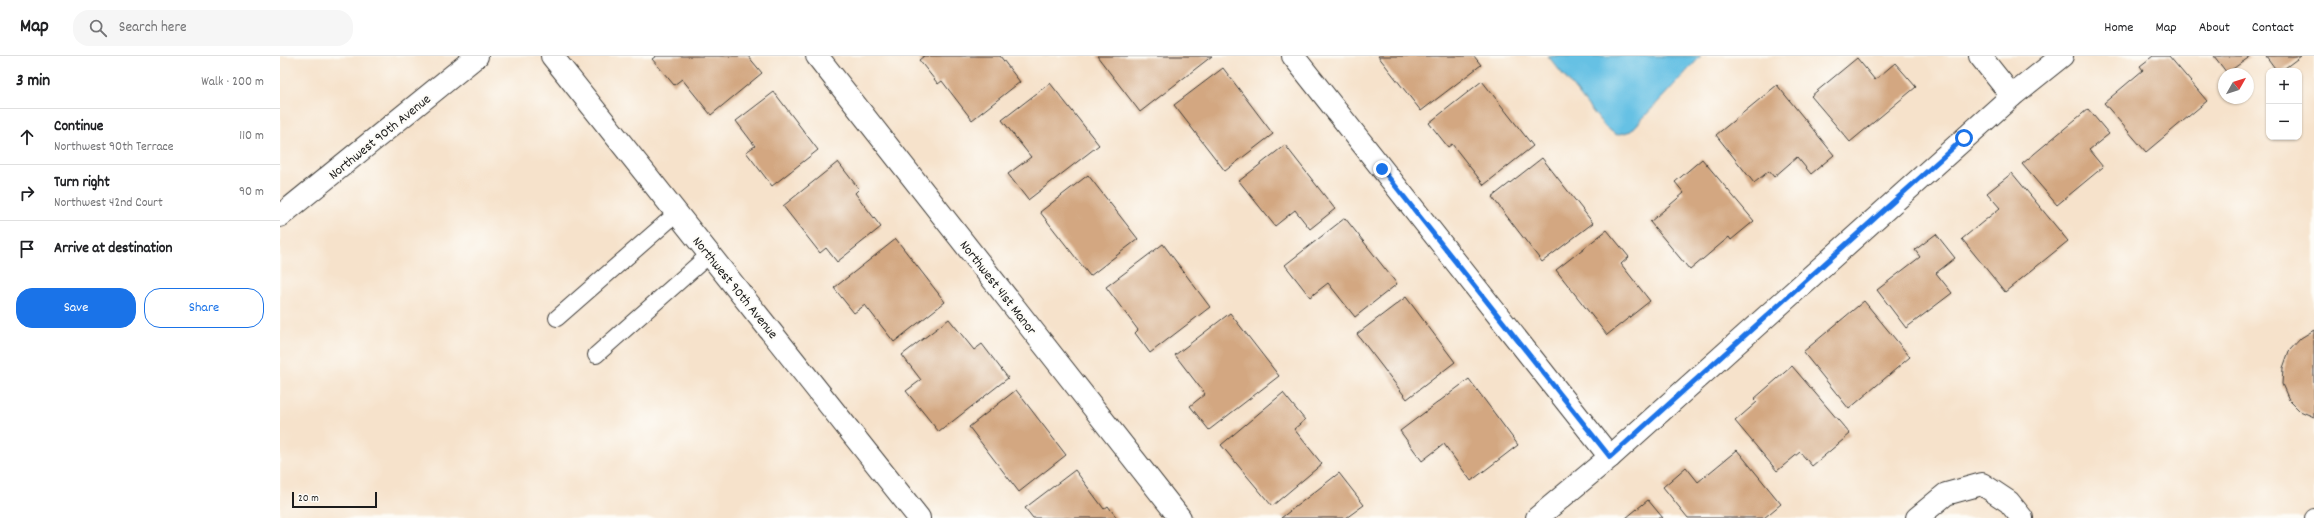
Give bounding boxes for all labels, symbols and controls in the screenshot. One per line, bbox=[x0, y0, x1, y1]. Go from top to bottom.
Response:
search box bbox=[73, 10, 353, 46]
text: Map bbox=[20, 14, 49, 41]
icon: search bbox=[87, 17, 109, 39]
text: Search here bbox=[119, 17, 187, 39]
text: Home bbox=[2104, 18, 2133, 38]
text: Map bbox=[2155, 18, 2177, 38]
text: About bbox=[2199, 18, 2230, 38]
text: Contact bbox=[2252, 18, 2294, 38]
north arrow bbox=[2218, 68, 2254, 104]
map controls bbox=[2266, 68, 2302, 140]
button: + bbox=[2266, 68, 2302, 104]
text: 3 min bbox=[16, 70, 50, 94]
text: Walk · 200 m bbox=[201, 73, 264, 92]
street label: Northwest 90th Avenue bbox=[325, 90, 436, 185]
button: − bbox=[2266, 104, 2302, 140]
text: Continue bbox=[54, 116, 103, 138]
icon: ahead bbox=[16, 126, 38, 148]
text: 110 m bbox=[239, 127, 264, 146]
route start bbox=[1955, 129, 1973, 147]
text: Northwest 90th Terrace bbox=[54, 138, 174, 157]
route end bbox=[1373, 160, 1391, 178]
text: Turn right bbox=[54, 172, 110, 194]
icon: right bbox=[16, 182, 38, 204]
text: 90 m bbox=[239, 183, 264, 202]
text: Northwest 42nd Court bbox=[54, 194, 163, 213]
street label: Northwest 90th Avenue bbox=[687, 233, 782, 344]
street label: Northwest 41st Manor bbox=[954, 237, 1041, 340]
icon: arrive bbox=[16, 238, 38, 260]
text: Arrive at destination bbox=[54, 238, 172, 260]
button: Save bbox=[16, 288, 136, 328]
button: Share bbox=[144, 288, 264, 328]
scale bar bbox=[292, 490, 377, 509]
text: 20 m bbox=[298, 491, 319, 507]

